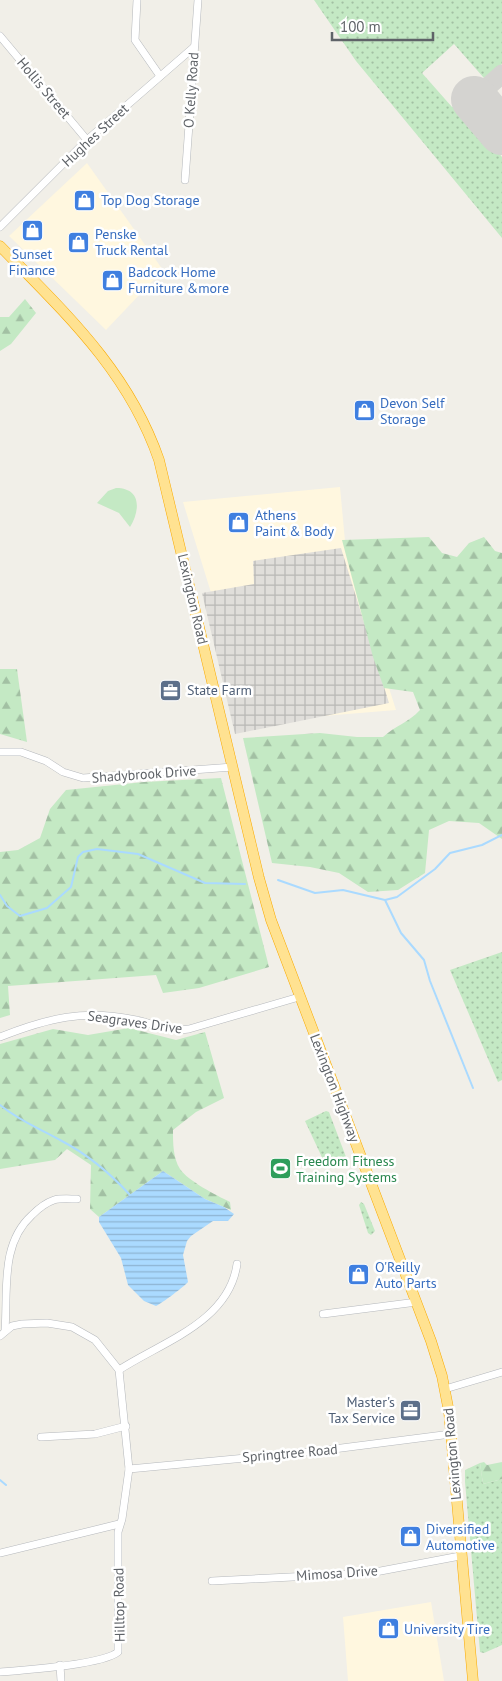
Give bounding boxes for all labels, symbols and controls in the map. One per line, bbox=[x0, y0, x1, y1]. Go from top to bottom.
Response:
scale bar bbox=[332, 10, 433, 42]
text: 100 m bbox=[340, 17, 381, 36]
street label: O Kelly Road bbox=[179, 52, 203, 128]
street label: Hollis Street bbox=[13, 54, 75, 122]
street label: Hughes Street bbox=[58, 99, 132, 170]
shop icon: Top Dog Storage bbox=[73, 188, 97, 212]
place label: Top Dog Storage bbox=[101, 191, 200, 209]
shop icon: Sunset Finance bbox=[20, 219, 44, 243]
place label: Penske Truck Rental bbox=[95, 225, 168, 259]
shop icon: Penske Truck Rental bbox=[67, 230, 91, 254]
place label: Sunset Finance bbox=[9, 245, 55, 279]
place label: Badcock Home Furniture &more bbox=[128, 263, 229, 297]
shop icon: Badcock Home Furniture &more bbox=[100, 268, 124, 292]
place label: Devon Self Storage bbox=[380, 394, 445, 428]
shop icon: Devon Self Storage bbox=[352, 399, 376, 423]
place label: Athens Paint & Body bbox=[255, 506, 335, 540]
shop icon: Athens Paint & Body bbox=[227, 511, 251, 535]
street label: Lexington Road bbox=[174, 552, 212, 646]
office icon: State Farm bbox=[159, 678, 183, 702]
place label: State Farm bbox=[187, 681, 252, 699]
street label: Shadybrook Drive bbox=[91, 761, 197, 787]
street label: Seagraves Drive bbox=[86, 1006, 184, 1038]
street label: Lexington Highway bbox=[306, 1031, 364, 1145]
place label: Freedom Fitness Training Systems bbox=[296, 1152, 397, 1186]
sports icon: Freedom Fitness Training Systems bbox=[268, 1157, 292, 1181]
place label: O'Reilly Auto Parts bbox=[375, 1258, 437, 1292]
shop icon: O'Reilly Auto Parts bbox=[347, 1263, 371, 1287]
place label: Master's Tax Service bbox=[328, 1393, 395, 1427]
office icon: Master's Tax Service bbox=[399, 1398, 423, 1422]
street label: Lexington Road bbox=[439, 1407, 465, 1501]
street label: Springtree Road bbox=[242, 1440, 338, 1466]
place label: Diversified Automotive bbox=[426, 1520, 495, 1554]
shop icon: Diversified Automotive bbox=[398, 1525, 422, 1549]
street label: Mimosa Drive bbox=[296, 1561, 378, 1585]
street label: Hilltop Road bbox=[109, 1568, 129, 1642]
shop icon: University Tire bbox=[376, 1617, 400, 1641]
place label: University Tire bbox=[404, 1620, 490, 1638]

